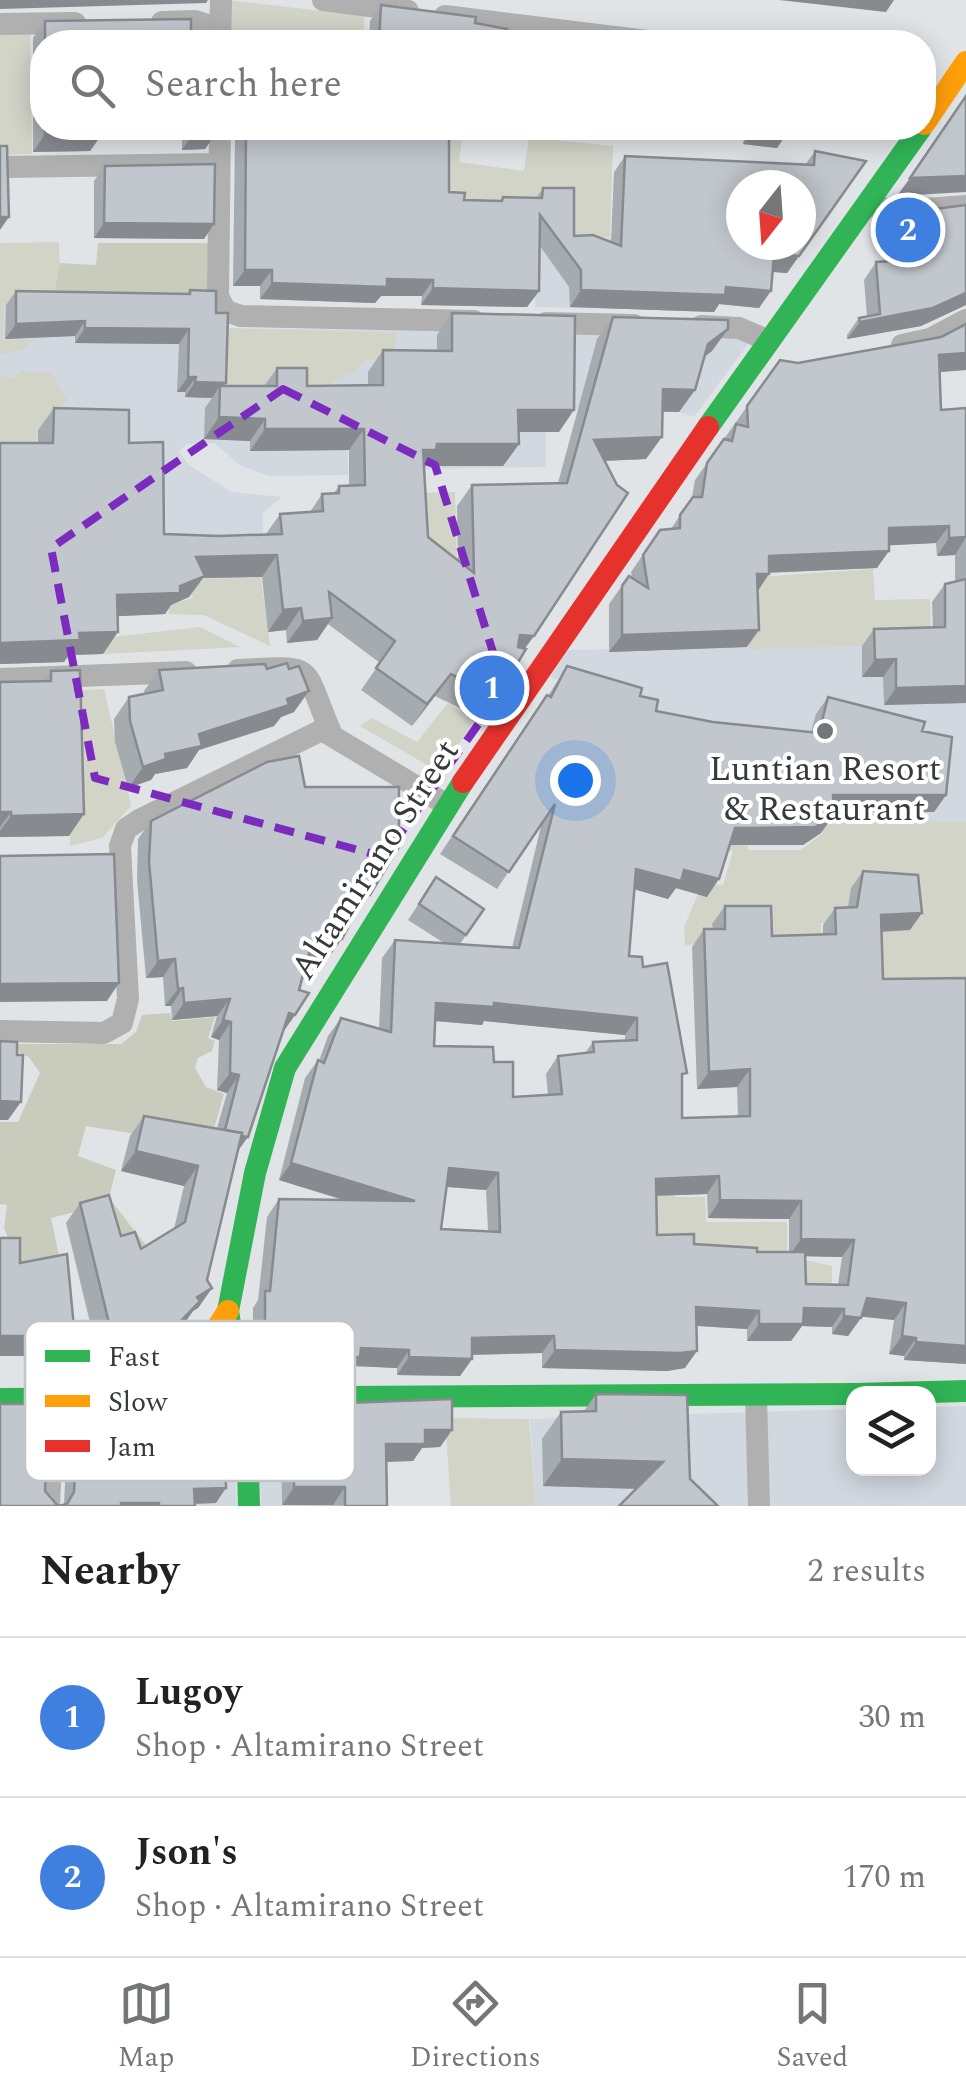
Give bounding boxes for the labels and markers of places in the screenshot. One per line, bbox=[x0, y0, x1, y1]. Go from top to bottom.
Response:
pin: 2 bbox=[876, 192, 940, 268]
pin: 1 bbox=[460, 650, 524, 726]
marker: Luntian Resort & Restaurant bbox=[814, 720, 836, 742]
place label: Luntian Resort & Restaurant bbox=[709, 743, 941, 836]

